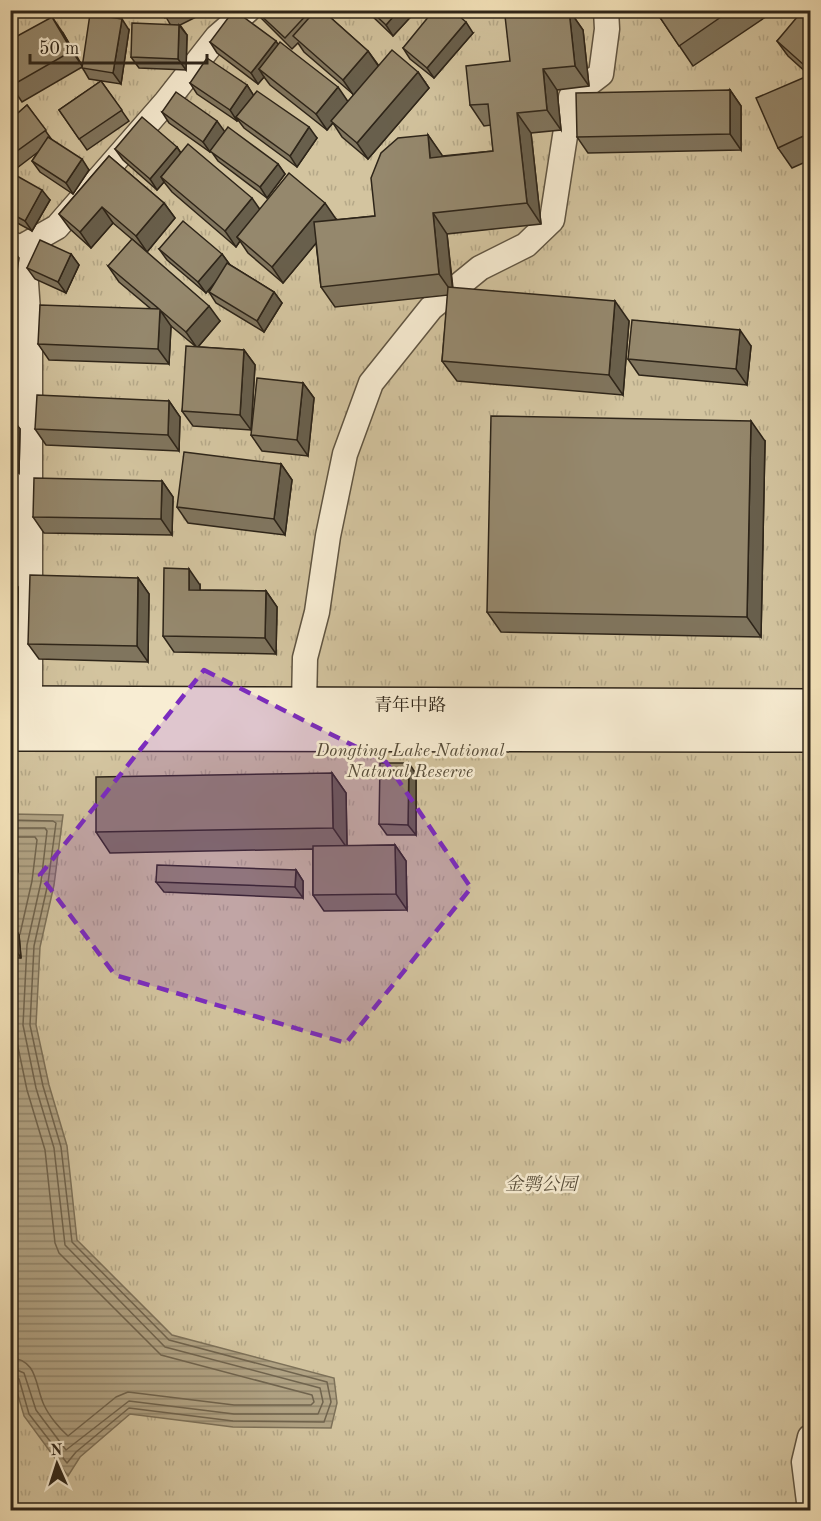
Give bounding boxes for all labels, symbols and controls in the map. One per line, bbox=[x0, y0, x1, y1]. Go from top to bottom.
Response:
scale bar bbox=[30, 27, 207, 65]
text: 50 m bbox=[39, 40, 79, 58]
street label: 青年中路 bbox=[374, 695, 446, 715]
park label: Dongting Lake National Natural Reserve bbox=[315, 742, 505, 781]
park label: 金鹗公园 bbox=[505, 1174, 580, 1194]
north arrow bbox=[27, 1434, 87, 1494]
text: N bbox=[50, 1443, 64, 1459]

